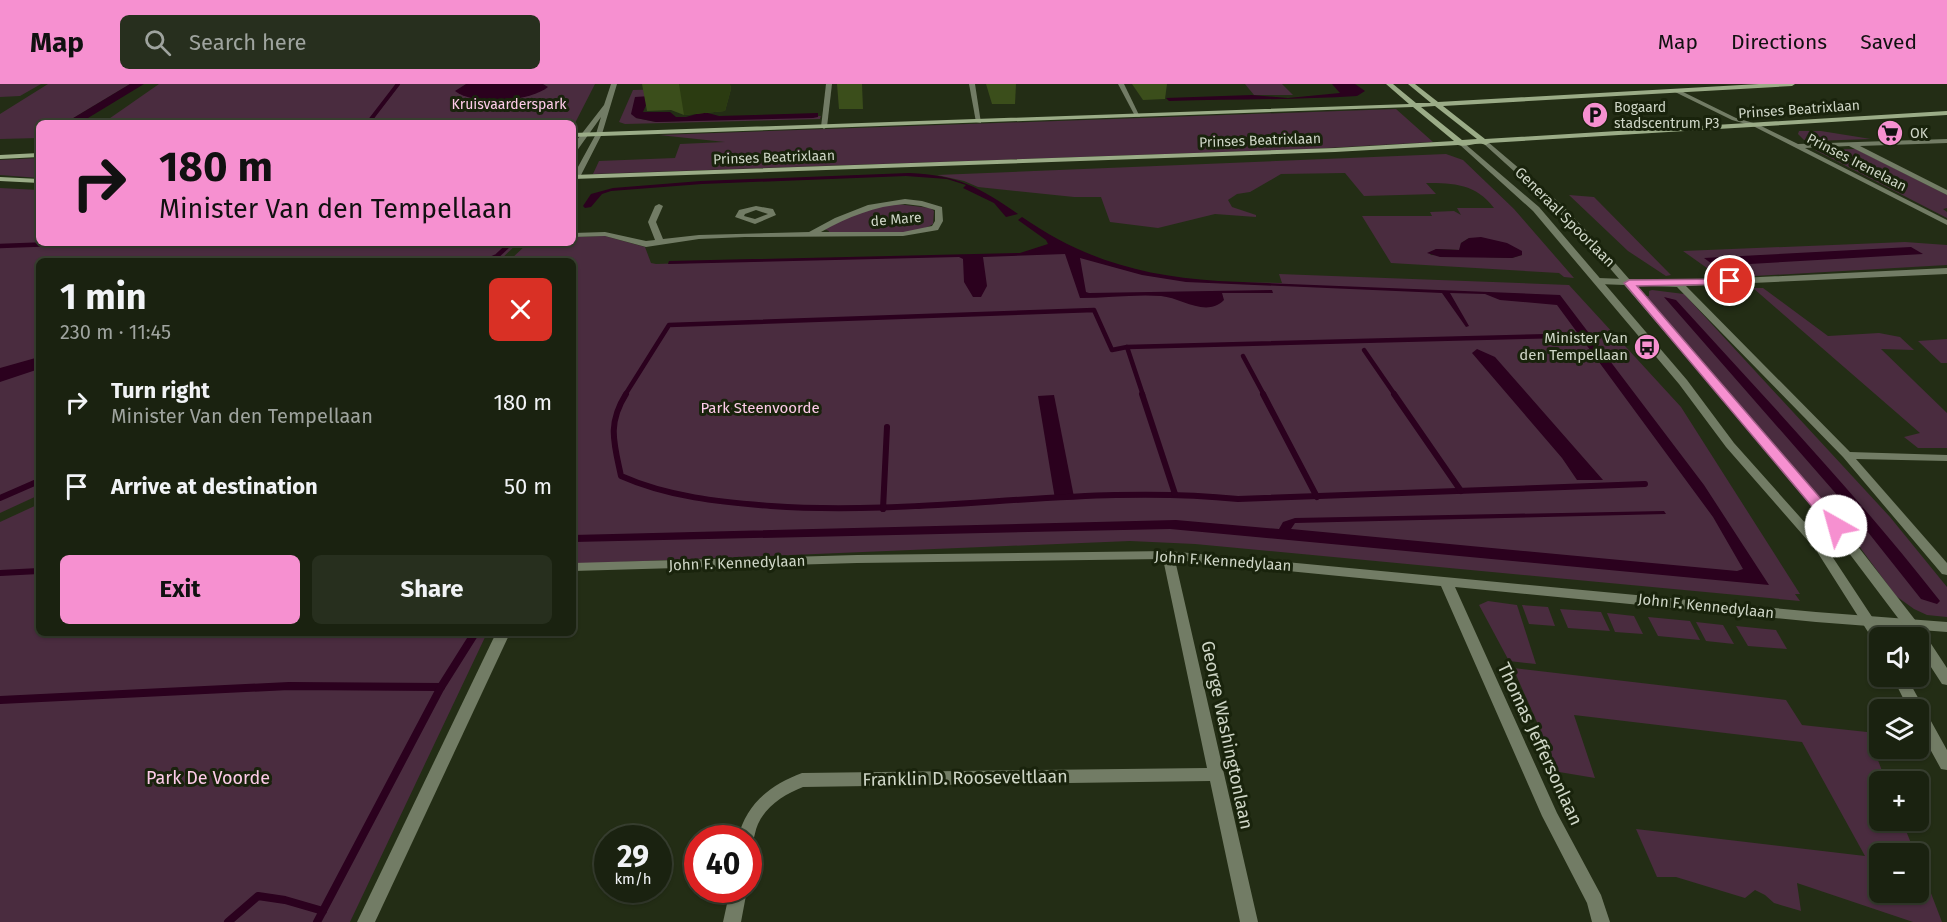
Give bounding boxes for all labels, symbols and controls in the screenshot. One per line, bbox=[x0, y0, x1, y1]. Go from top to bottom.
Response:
search box bbox=[120, 15, 540, 69]
text: Map bbox=[30, 26, 84, 59]
icon: search bbox=[141, 26, 174, 59]
text: Search here bbox=[189, 29, 307, 56]
text: Map bbox=[1658, 29, 1698, 55]
text: Directions bbox=[1731, 29, 1827, 55]
text: Saved bbox=[1860, 29, 1917, 55]
park label: Kruisvaarderspark bbox=[452, 96, 567, 113]
street label: Prinses Beatrixlaan bbox=[1738, 97, 1861, 122]
place label: Bogaard stadscentrum P3 bbox=[1614, 99, 1719, 132]
parking icon: Bogaard stadscentrum P3 bbox=[1580, 100, 1610, 130]
supermarket icon: OK bbox=[1875, 118, 1905, 148]
place label: OK bbox=[1910, 125, 1929, 142]
street label: Prinses Beatrixlaan bbox=[1199, 130, 1321, 151]
street label: Prinses Irenelaan bbox=[1804, 130, 1910, 195]
text: 180 m bbox=[159, 142, 273, 192]
icon: right bbox=[60, 144, 138, 222]
street label: Prinses Beatrixlaan bbox=[713, 147, 835, 168]
street label: Generaal Spoorlaan bbox=[1511, 163, 1619, 271]
text: Minister Van den Tempellaan bbox=[159, 193, 513, 225]
street label: de Mare bbox=[870, 209, 922, 230]
pin bbox=[1704, 255, 1755, 306]
icon: arrive bbox=[1713, 264, 1746, 297]
text: 1 min bbox=[60, 275, 147, 319]
button: close bbox=[489, 278, 552, 341]
text: 230 m · 11:45 bbox=[60, 320, 171, 344]
place label: Minister Van den Tempellaan bbox=[1519, 329, 1628, 364]
bus stop icon: Minister Van den Tempellaan bbox=[1632, 332, 1662, 362]
text: Turn right bbox=[111, 377, 210, 404]
icon: right bbox=[60, 386, 93, 419]
text: 180 m bbox=[493, 389, 552, 416]
park label: Park Steenvoorde bbox=[700, 399, 820, 417]
text: Minister Van den Tempellaan bbox=[111, 404, 373, 428]
icon: arrive bbox=[60, 470, 93, 503]
text: Arrive at destination bbox=[111, 473, 318, 500]
text: 50 m bbox=[504, 473, 552, 500]
position arrow bbox=[1804, 494, 1868, 558]
street label: John F. Kennedylaan bbox=[1154, 547, 1292, 575]
street label: John F. Kennedylaan bbox=[668, 552, 806, 574]
button: Exit bbox=[60, 555, 300, 624]
button: Share bbox=[312, 555, 552, 624]
street label: John F. Kennedylaan bbox=[1637, 590, 1775, 622]
map controls bbox=[1869, 627, 1929, 903]
button: sound bbox=[1869, 627, 1929, 687]
street label: George Washingtonlaan bbox=[1196, 639, 1258, 831]
street label: Thomas Jeffersonlaan bbox=[1493, 659, 1587, 829]
button: layers bbox=[1869, 699, 1929, 759]
street label: Franklin D. Rooseveltlaan bbox=[862, 765, 1068, 791]
park label: Park De Voorde bbox=[146, 767, 270, 789]
button: + bbox=[1869, 771, 1929, 831]
speed limit sign: 40 bbox=[684, 825, 762, 903]
text: 29 bbox=[617, 839, 649, 875]
button: − bbox=[1869, 843, 1929, 903]
text: km/h bbox=[614, 870, 652, 888]

